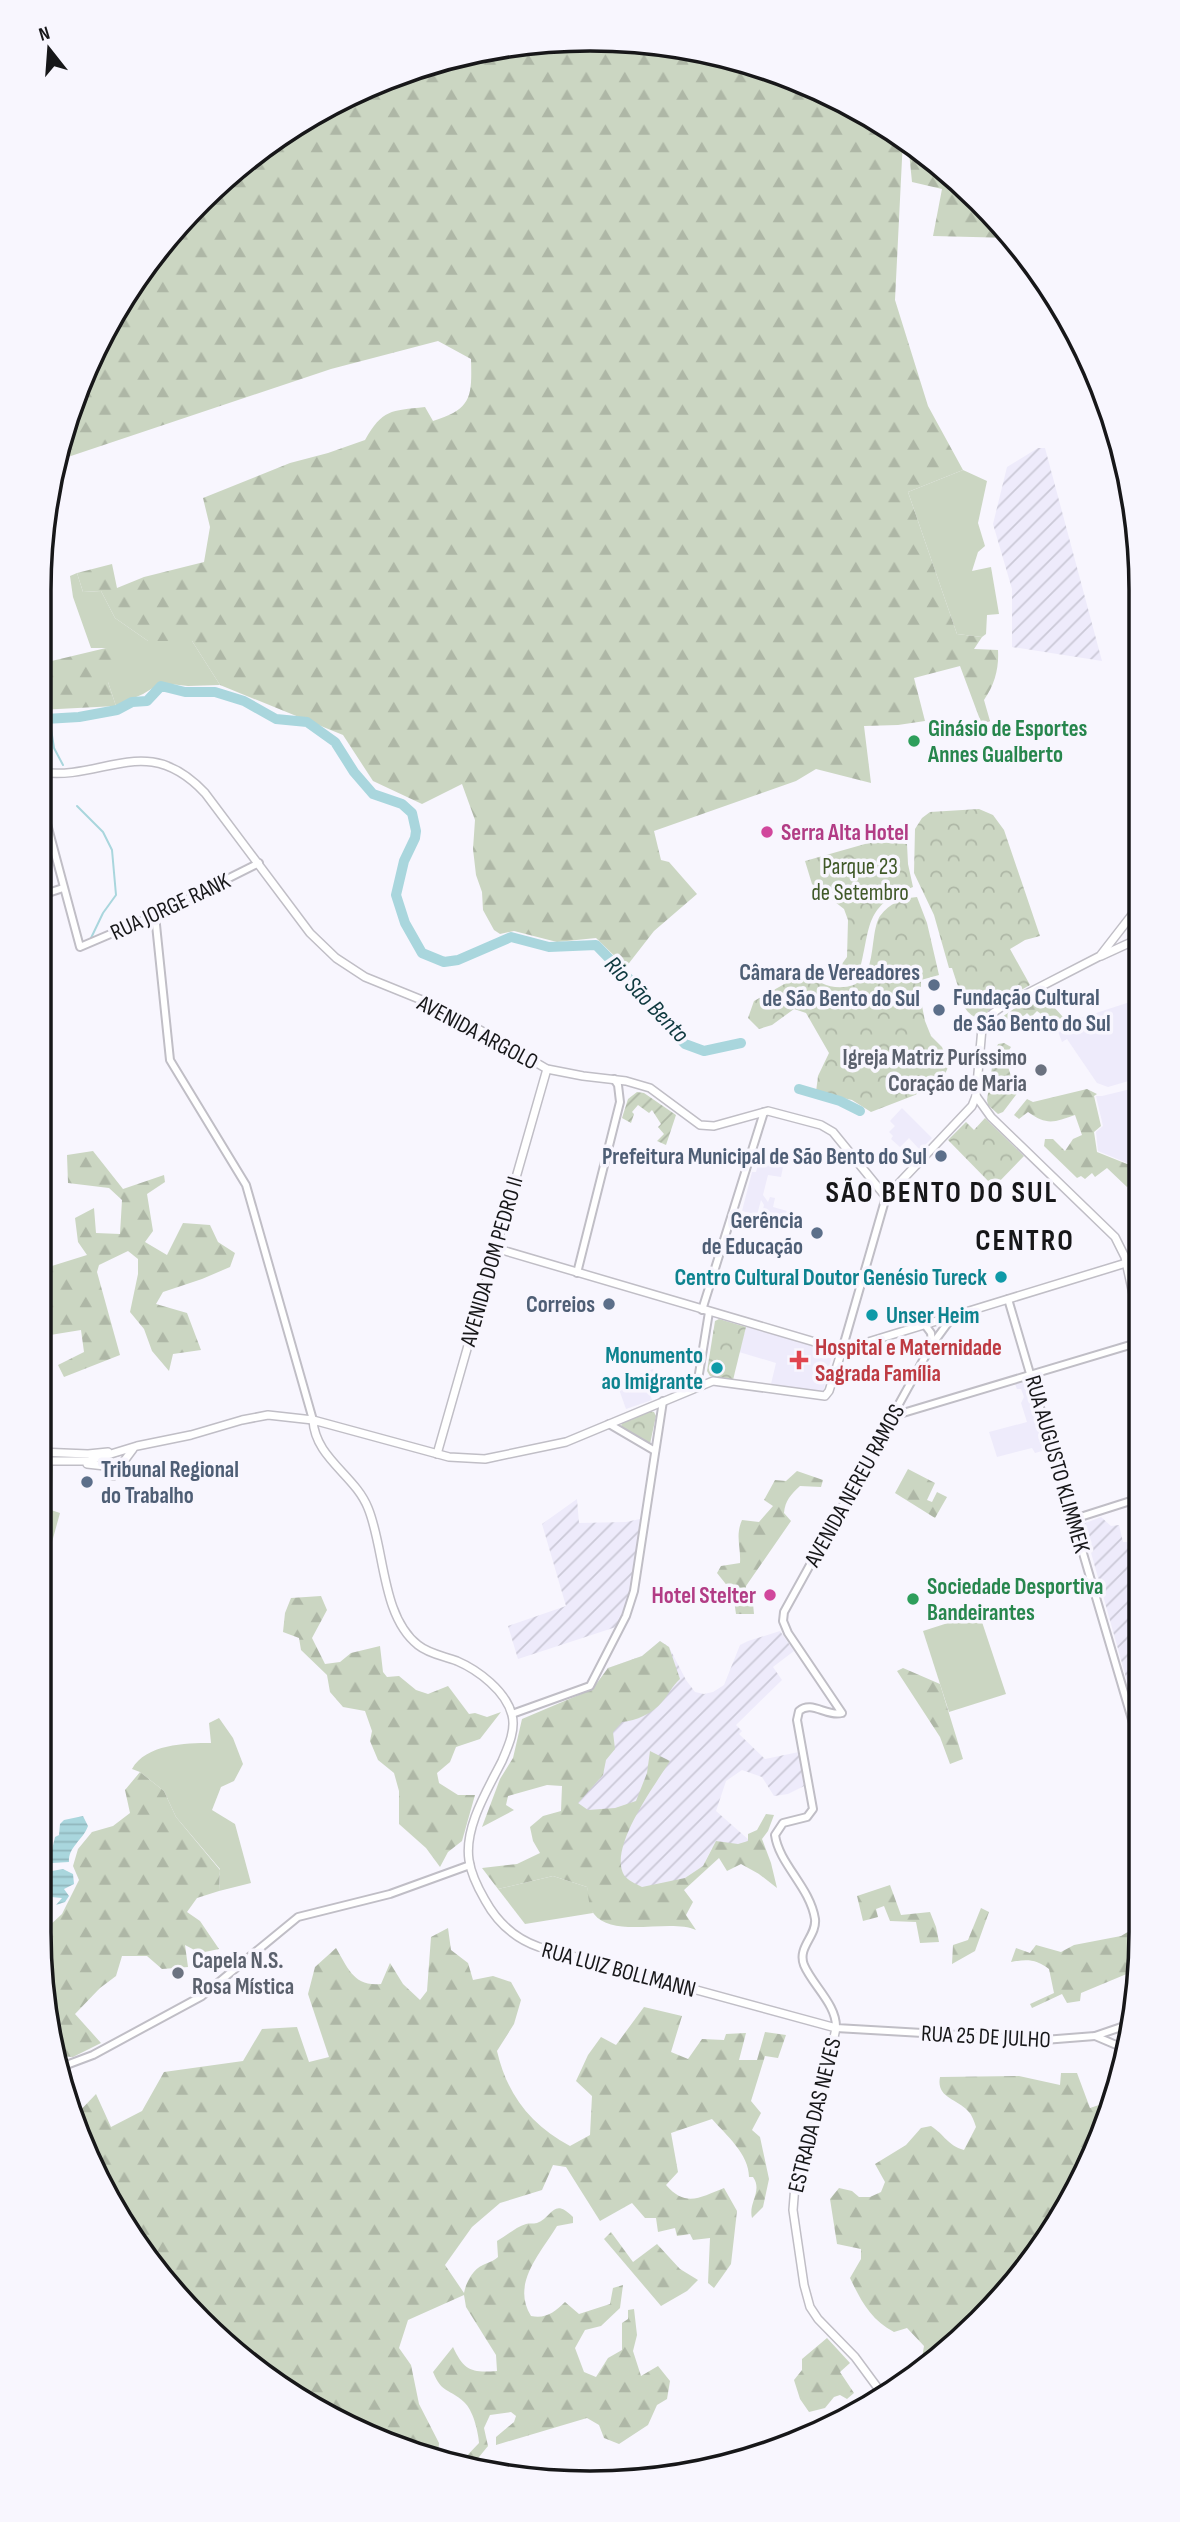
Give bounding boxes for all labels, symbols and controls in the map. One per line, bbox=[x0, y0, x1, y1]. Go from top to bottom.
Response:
north arrow bbox=[14, 14, 84, 84]
text: N bbox=[36, 22, 53, 47]
place label: Ginásio de Esportes Annes Gualberto bbox=[927, 715, 1087, 769]
marker: Ginásio de Esportes Annes Gualberto bbox=[906, 733, 922, 749]
place label: Serra Alta Hotel bbox=[781, 819, 909, 847]
marker: Serra Alta Hotel bbox=[759, 824, 775, 840]
park label: Parque 23 de Setembro bbox=[811, 853, 909, 907]
street label: RUA JORGE RANK bbox=[106, 867, 235, 947]
water label: Rio São Bento bbox=[598, 950, 695, 1049]
place label: Câmara de Vereadores de São Bento do Sul bbox=[739, 959, 920, 1013]
marker: Câmara de Vereadores de São Bento do Sul bbox=[926, 977, 942, 993]
place label: Fundação Cultural de São Bento do Sul bbox=[953, 984, 1111, 1038]
street label: AVENIDA ARGOLO bbox=[412, 989, 543, 1076]
marker: Fundação Cultural de São Bento do Sul bbox=[931, 1002, 947, 1018]
place label: Igreja Matriz Puríssimo Coração de Maria bbox=[843, 1044, 1027, 1098]
marker: Igreja Matriz Puríssimo Coração de Maria bbox=[1033, 1062, 1049, 1078]
place label: Prefeitura Municipal de São Bento do Sul bbox=[602, 1143, 927, 1171]
marker: Prefeitura Municipal de São Bento do Sul bbox=[933, 1148, 949, 1164]
street label: AVENIDA DOM PEDRO II bbox=[454, 1173, 530, 1350]
district label: SÃO BENTO DO SUL bbox=[826, 1175, 1058, 1211]
place label: Gerência de Educação bbox=[702, 1207, 803, 1261]
district label: CENTRO bbox=[975, 1223, 1075, 1259]
marker: Gerência de Educação bbox=[809, 1225, 825, 1241]
place label: Centro Cultural Doutor Genésio Tureck bbox=[674, 1264, 987, 1292]
marker: Centro Cultural Doutor Genésio Tureck bbox=[993, 1269, 1009, 1285]
place label: Correios bbox=[526, 1291, 595, 1319]
marker: Correios bbox=[601, 1296, 617, 1312]
place label: Unser Heim bbox=[886, 1302, 980, 1330]
marker: Unser Heim bbox=[864, 1307, 880, 1323]
place label: Hospital e Maternidade Sagrada Família bbox=[815, 1334, 1002, 1388]
place label: Monumento ao Imigrante bbox=[601, 1342, 703, 1396]
marker: Hospital e Maternidade Sagrada Família bbox=[789, 1350, 809, 1370]
marker: Monumento ao Imigrante bbox=[709, 1360, 725, 1376]
street label: RUA AUGUSTO KLIMMEK bbox=[1018, 1372, 1096, 1557]
street label: AVENIDA NEREU RAMOS bbox=[798, 1399, 911, 1572]
place label: Tribunal Regional do Trabalho bbox=[101, 1456, 239, 1510]
marker: Tribunal Regional do Trabalho bbox=[79, 1474, 95, 1490]
place label: Sociedade Desportiva Bandeirantes bbox=[927, 1573, 1103, 1627]
place label: Hotel Stelter bbox=[651, 1582, 756, 1610]
marker: Hotel Stelter bbox=[762, 1587, 778, 1603]
marker: Sociedade Desportiva Bandeirantes bbox=[905, 1591, 921, 1607]
street label: RUA LUIZ BOLLMANN bbox=[539, 1936, 699, 2004]
place label: Capela N.S. Rosa Mística bbox=[192, 1947, 294, 2001]
marker: Capela N.S. Rosa Mística bbox=[170, 1965, 186, 1981]
street label: RUA 25 DE JULHO bbox=[920, 2020, 1051, 2054]
street label: ESTRADA DAS NEVES bbox=[782, 2035, 848, 2196]

